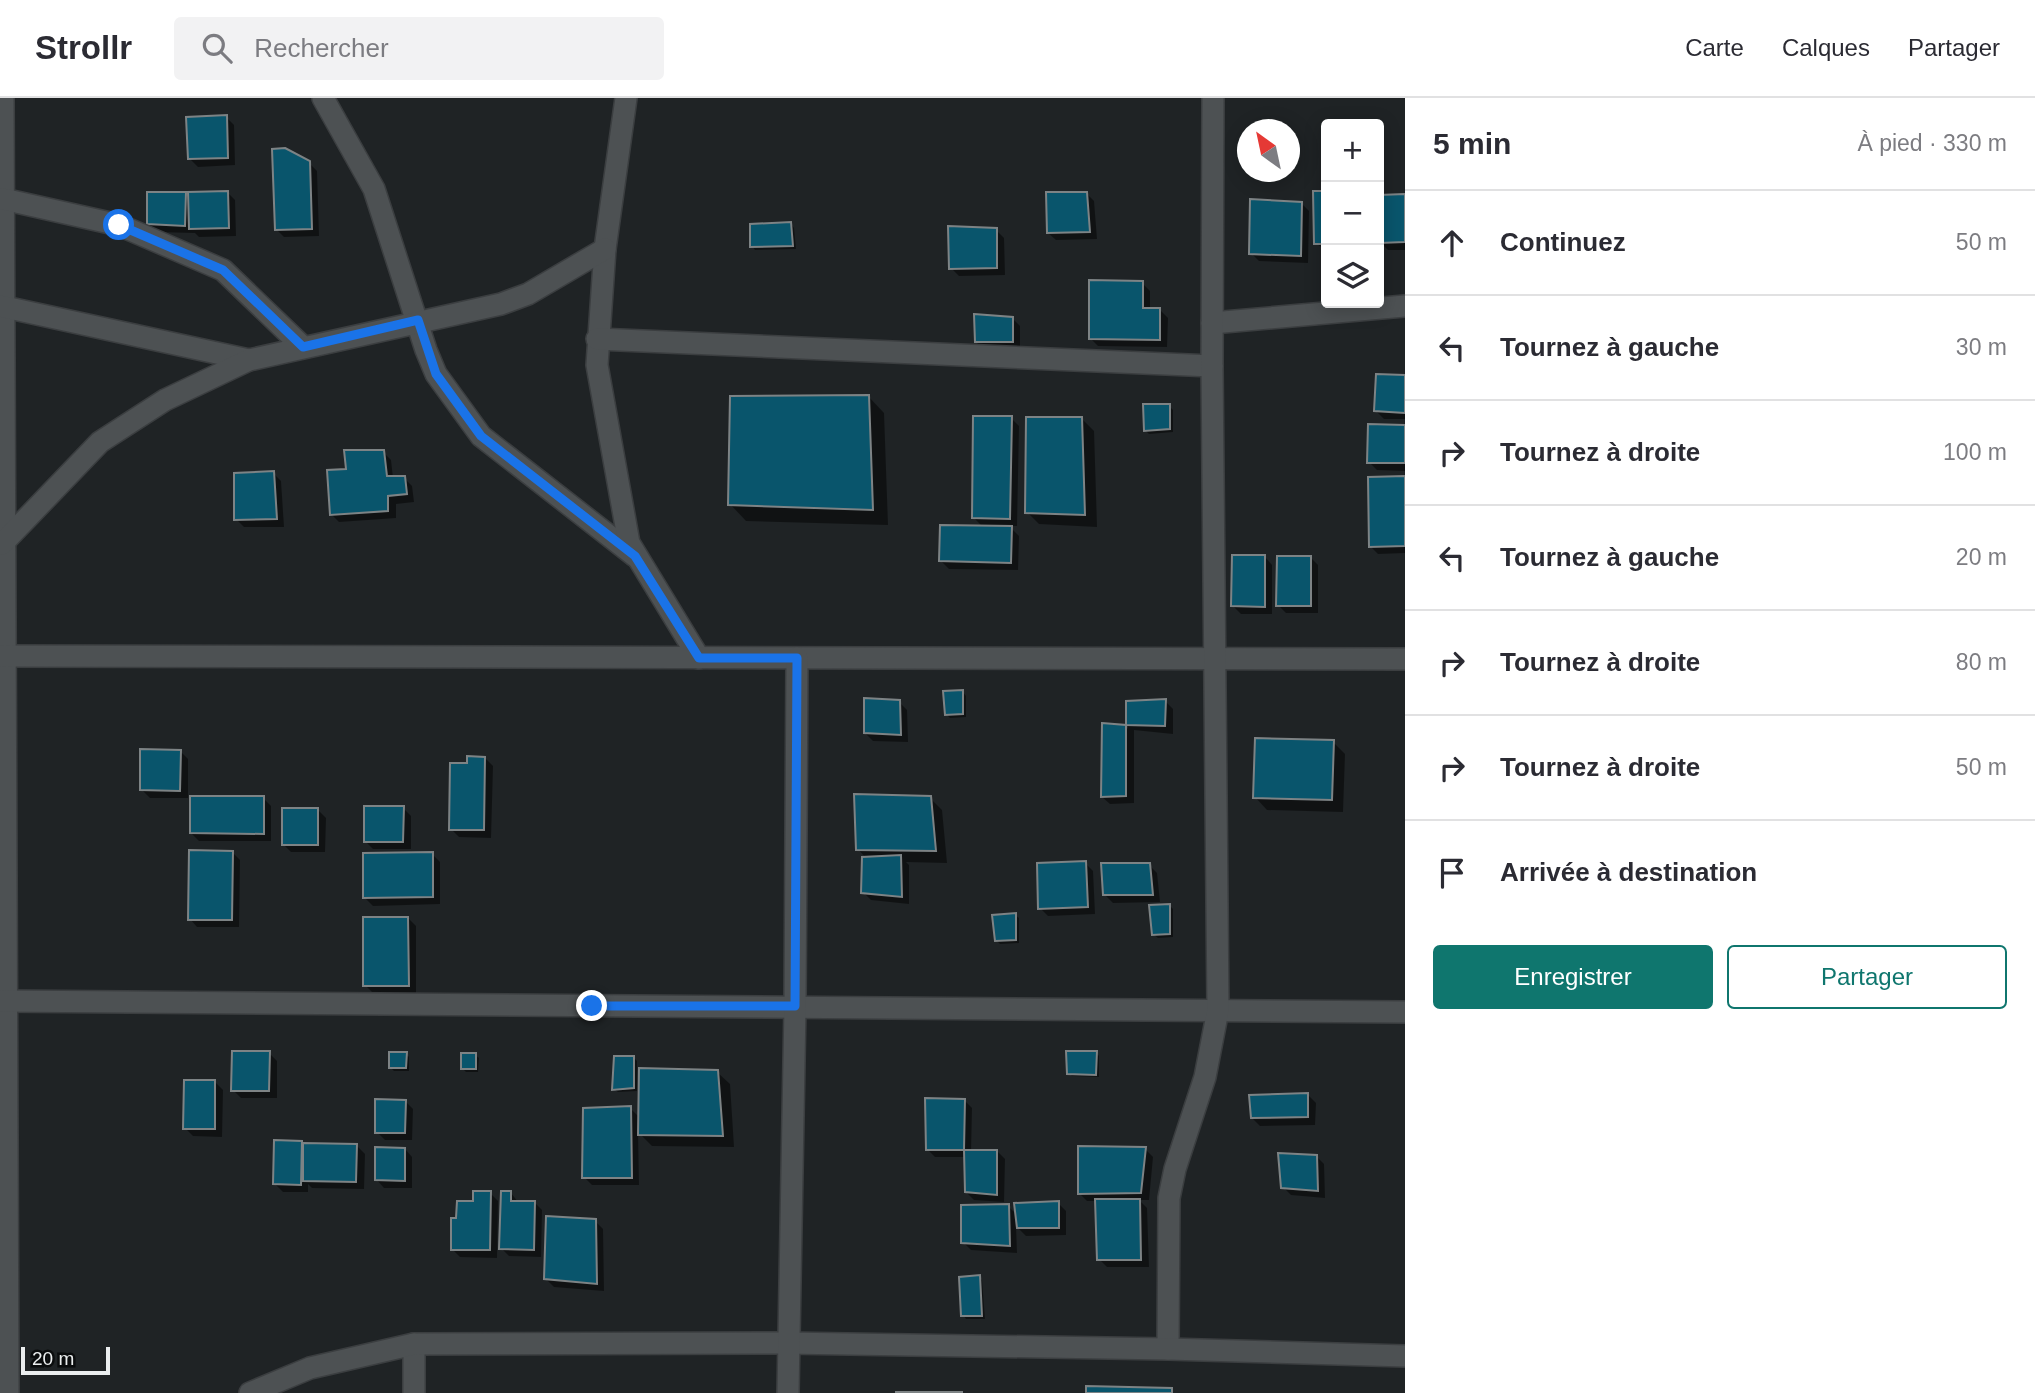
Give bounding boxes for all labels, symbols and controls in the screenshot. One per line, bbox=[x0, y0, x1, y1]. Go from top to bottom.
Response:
search box bbox=[174, 17, 664, 80]
text: Strollr bbox=[35, 29, 132, 66]
icon: search bbox=[198, 29, 236, 67]
text: Rechercher bbox=[254, 33, 389, 63]
text: Carte bbox=[1685, 34, 1744, 61]
text: Calques bbox=[1782, 34, 1870, 61]
text: Partager bbox=[1908, 34, 2000, 61]
north arrow bbox=[1237, 119, 1300, 182]
map controls bbox=[1321, 119, 1384, 308]
button: + bbox=[1321, 119, 1384, 182]
text: 5 min bbox=[1433, 127, 1511, 160]
text: À pied · 330 m bbox=[1857, 130, 2007, 156]
button: − bbox=[1321, 182, 1384, 245]
route start bbox=[103, 209, 134, 240]
icon: ahead bbox=[1433, 224, 1471, 262]
text: Continuez bbox=[1500, 227, 1626, 257]
text: 50 m bbox=[1956, 229, 2007, 255]
button: layers bbox=[1321, 245, 1384, 308]
icon: left bbox=[1433, 329, 1471, 367]
text: Tournez à gauche bbox=[1500, 332, 1719, 362]
text: 30 m bbox=[1956, 334, 2007, 360]
icon: right bbox=[1433, 434, 1471, 472]
text: Tournez à droite bbox=[1500, 437, 1700, 467]
text: 100 m bbox=[1943, 439, 2007, 465]
icon: left bbox=[1433, 539, 1471, 577]
text: Tournez à gauche bbox=[1500, 542, 1719, 572]
text: 20 m bbox=[1956, 544, 2007, 570]
icon: right bbox=[1433, 644, 1471, 682]
text: Tournez à droite bbox=[1500, 647, 1700, 677]
text: 80 m bbox=[1956, 649, 2007, 675]
icon: right bbox=[1433, 749, 1471, 787]
text: Tournez à droite bbox=[1500, 752, 1700, 782]
text: 50 m bbox=[1956, 754, 2007, 780]
icon: arrive bbox=[1433, 854, 1471, 892]
text: Arrivée à destination bbox=[1500, 857, 1757, 887]
button: Enregistrer bbox=[1433, 945, 1713, 1009]
button: Partager bbox=[1727, 945, 2007, 1009]
route end bbox=[576, 990, 607, 1021]
scale bar bbox=[21, 1344, 110, 1376]
text: 20 m bbox=[32, 1348, 74, 1369]

